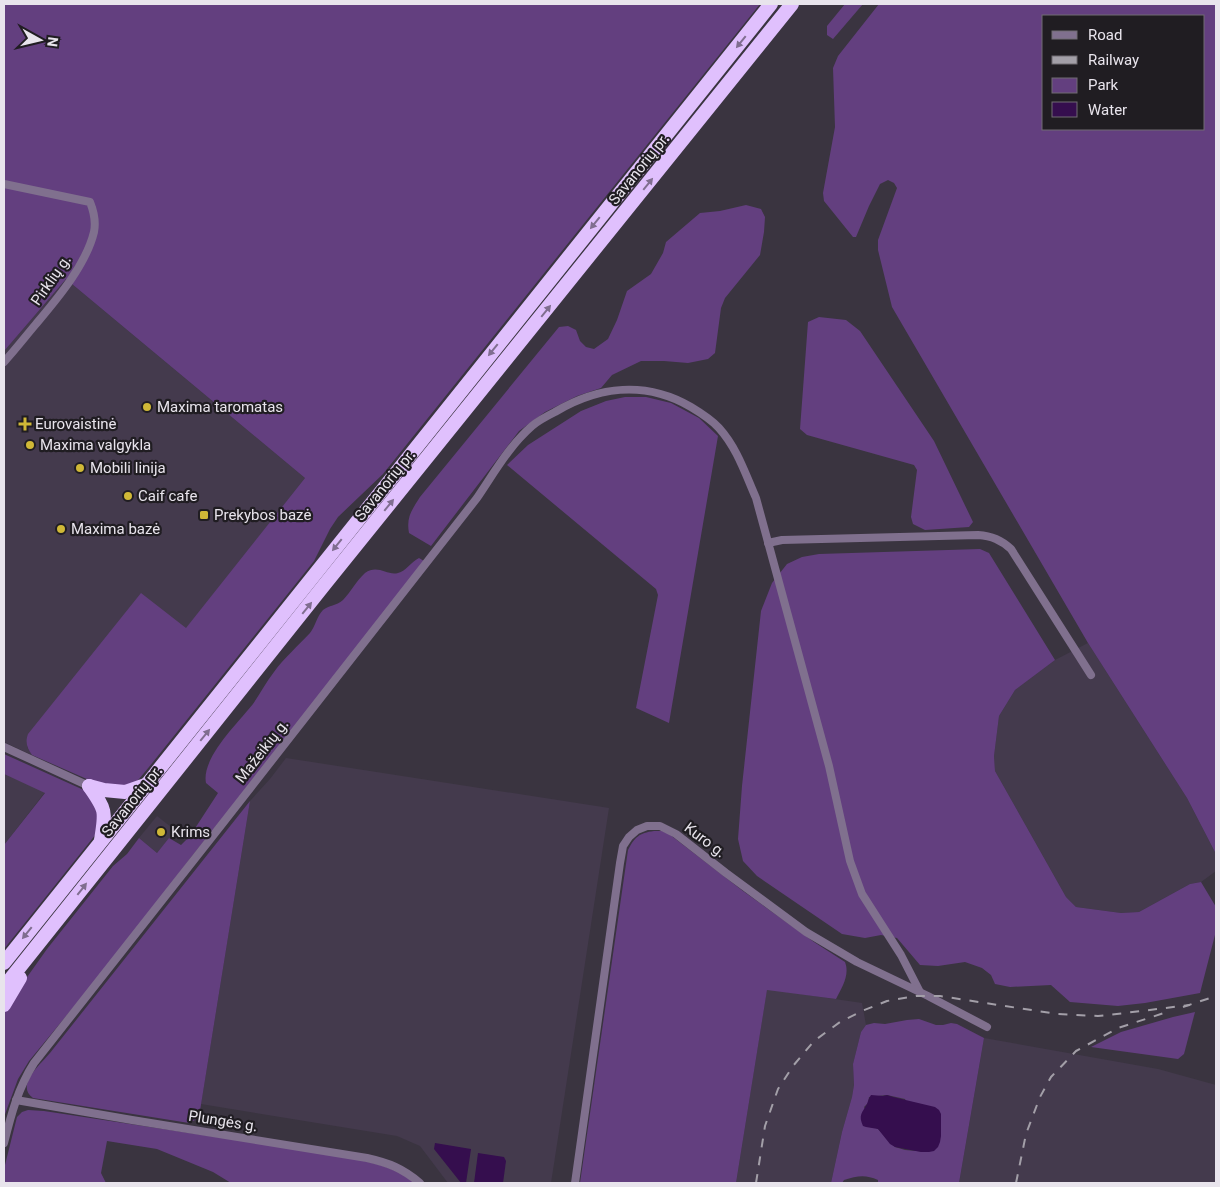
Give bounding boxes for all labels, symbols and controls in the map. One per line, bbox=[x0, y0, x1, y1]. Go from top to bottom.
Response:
north arrow bbox=[15, 15, 65, 65]
legend bbox=[1042, 15, 1205, 130]
text: Road bbox=[1088, 26, 1122, 44]
one-way arrow bbox=[735, 35, 746, 48]
text: N bbox=[44, 36, 61, 48]
text: Railway bbox=[1088, 51, 1139, 69]
text: Park bbox=[1088, 76, 1119, 94]
text: Water bbox=[1088, 101, 1127, 119]
street label: Savanorių pr. bbox=[605, 130, 673, 208]
one-way arrow bbox=[642, 178, 653, 191]
one-way arrow bbox=[590, 216, 601, 229]
street label: Pirklių g. bbox=[27, 251, 75, 309]
one-way arrow bbox=[540, 304, 551, 317]
one-way arrow bbox=[488, 343, 499, 356]
place label: Maxima taromatas bbox=[157, 398, 283, 416]
marker: Maxima taromatas bbox=[141, 401, 153, 413]
place label: Eurovaistinė bbox=[35, 415, 117, 433]
marker: Eurovaistinė bbox=[19, 418, 31, 430]
place label: Maxima valgykla bbox=[40, 436, 151, 454]
marker: Maxima valgykla bbox=[24, 439, 36, 451]
street label: Savanorių pr. bbox=[351, 446, 419, 524]
place label: Mobili linija bbox=[90, 459, 166, 477]
marker: Mobili linija bbox=[74, 462, 86, 474]
place label: Caif cafe bbox=[138, 487, 198, 505]
marker: Caif cafe bbox=[122, 490, 134, 502]
one-way arrow bbox=[383, 499, 394, 512]
place label: Prekybos bazė bbox=[214, 506, 311, 524]
marker: Prekybos bazė bbox=[198, 509, 210, 521]
place label: Maxima bazė bbox=[71, 520, 160, 538]
marker: Maxima bazė bbox=[55, 523, 67, 535]
one-way arrow bbox=[332, 538, 342, 552]
one-way arrow bbox=[301, 601, 312, 614]
street label: Mažeikių g. bbox=[232, 716, 292, 786]
one-way arrow bbox=[200, 728, 211, 741]
street label: Savanorių pr. bbox=[98, 762, 166, 840]
street label: Kuro g. bbox=[681, 819, 729, 861]
place label: Krims bbox=[171, 823, 210, 841]
marker: Krims bbox=[155, 826, 167, 838]
one-way arrow bbox=[77, 883, 88, 896]
one-way arrow bbox=[21, 927, 32, 940]
street label: Plungės g. bbox=[187, 1107, 259, 1135]

